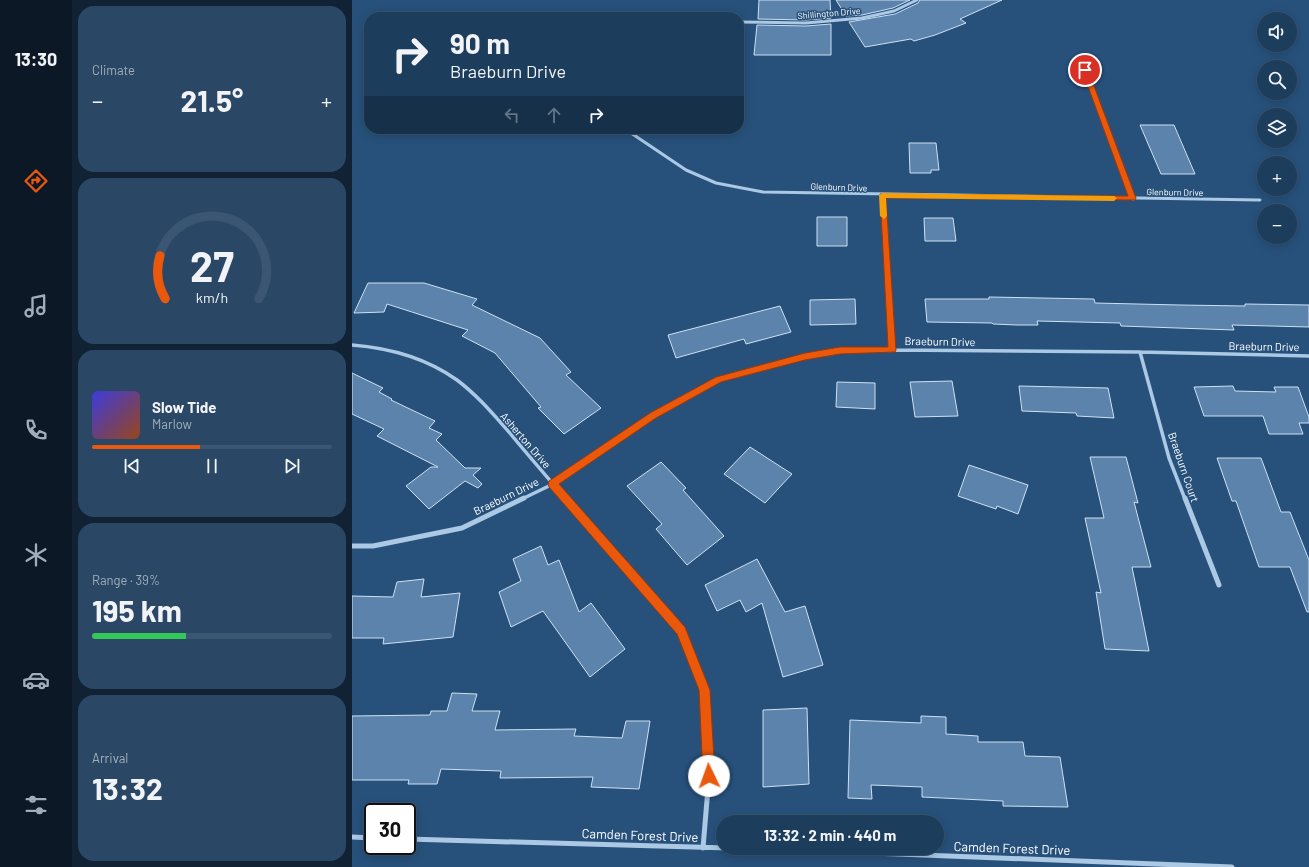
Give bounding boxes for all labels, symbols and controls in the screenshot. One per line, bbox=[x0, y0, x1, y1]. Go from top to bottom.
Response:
street label: Shillington Drive bbox=[797, 5, 861, 21]
map controls bbox=[1257, 12, 1297, 244]
button: sound bbox=[1257, 12, 1297, 52]
text: 90 m bbox=[450, 26, 510, 60]
icon: right bbox=[384, 28, 436, 80]
text: 13:30 bbox=[15, 48, 57, 70]
pin bbox=[1068, 53, 1102, 87]
icon: arrive bbox=[1074, 59, 1096, 81]
text: Braeburn Drive bbox=[450, 60, 566, 82]
button: search bbox=[1257, 60, 1297, 100]
text: Climate bbox=[92, 62, 135, 78]
text: 21.5° bbox=[181, 82, 243, 118]
text: − bbox=[92, 87, 103, 113]
text: + bbox=[321, 87, 332, 113]
icon: left bbox=[501, 104, 523, 126]
icon: ahead bbox=[543, 104, 565, 126]
icon: right bbox=[585, 104, 607, 126]
button: layers bbox=[1257, 108, 1297, 148]
button: + bbox=[1257, 156, 1297, 196]
icon: directions bbox=[22, 167, 50, 195]
street label: Glenburn Drive bbox=[810, 181, 868, 193]
street label: Glenburn Drive bbox=[1146, 186, 1204, 198]
button: − bbox=[1257, 204, 1297, 244]
text: 27 bbox=[190, 240, 234, 290]
text: km/h bbox=[196, 289, 228, 306]
icon: music bbox=[22, 292, 50, 320]
street label: Braeburn Drive bbox=[904, 334, 976, 348]
street label: Braeburn Drive bbox=[1228, 339, 1300, 353]
text: Slow Tide bbox=[152, 398, 216, 416]
street label: Asherton Drive bbox=[498, 409, 554, 471]
icon: phone bbox=[22, 416, 50, 444]
text: Marlow bbox=[152, 416, 192, 432]
street label: Braeburn Court bbox=[1166, 430, 1202, 504]
icon: previous bbox=[121, 455, 143, 477]
icon: pause bbox=[201, 455, 223, 477]
icon: next bbox=[281, 455, 303, 477]
street label: Braeburn Drive bbox=[471, 475, 541, 517]
icon: climate bbox=[22, 541, 50, 569]
text: Range · 39% bbox=[92, 572, 160, 588]
text: 195 km bbox=[92, 592, 182, 628]
icon: car bbox=[22, 666, 50, 694]
text: Arrival bbox=[92, 750, 128, 766]
position arrow bbox=[688, 755, 730, 797]
text: 13:32 bbox=[92, 770, 163, 806]
icon: filters bbox=[22, 791, 50, 819]
speed limit sign: 30 bbox=[364, 803, 416, 855]
street label: Camden Forest Drive bbox=[581, 825, 699, 845]
text: 13:32 · 2 min · 440 m bbox=[764, 826, 896, 844]
street label: Camden Forest Drive bbox=[953, 838, 1071, 858]

